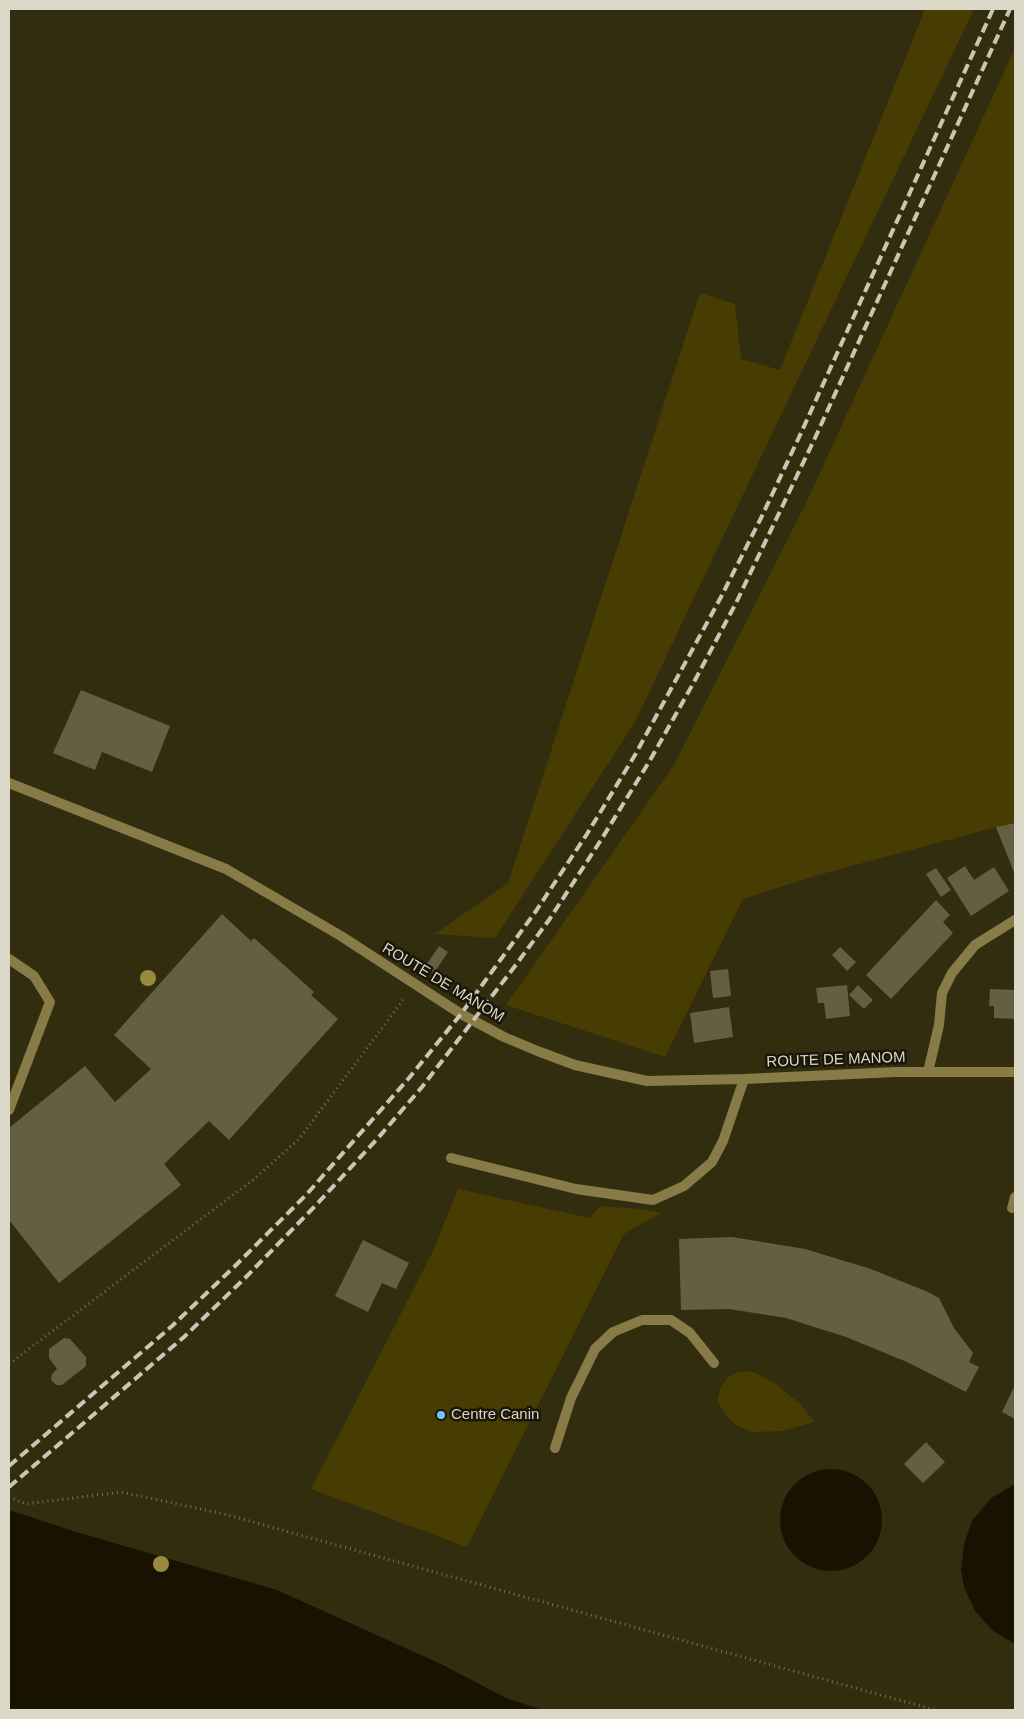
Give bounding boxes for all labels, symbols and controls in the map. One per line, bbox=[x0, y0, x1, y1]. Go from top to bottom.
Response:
street label: ROUTE DE MANOM bbox=[379, 939, 507, 1027]
street label: ROUTE DE MANOM bbox=[766, 1049, 906, 1071]
place label: Centre Canin bbox=[451, 1406, 539, 1424]
marker: Centre Canin bbox=[435, 1409, 447, 1421]

